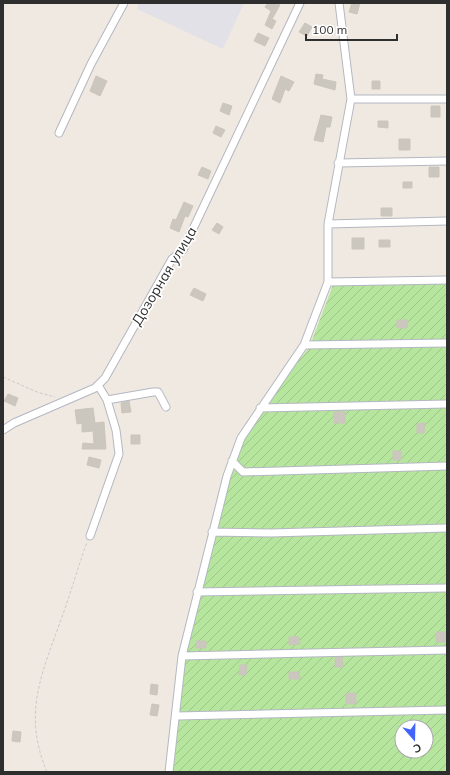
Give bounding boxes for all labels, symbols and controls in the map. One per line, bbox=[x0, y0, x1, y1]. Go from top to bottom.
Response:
scale bar bbox=[306, 16, 397, 42]
text: 100 m bbox=[312, 22, 347, 37]
street label: Дозорная улица bbox=[127, 223, 201, 329]
north arrow bbox=[394, 719, 434, 759]
text: С bbox=[411, 741, 423, 756]

